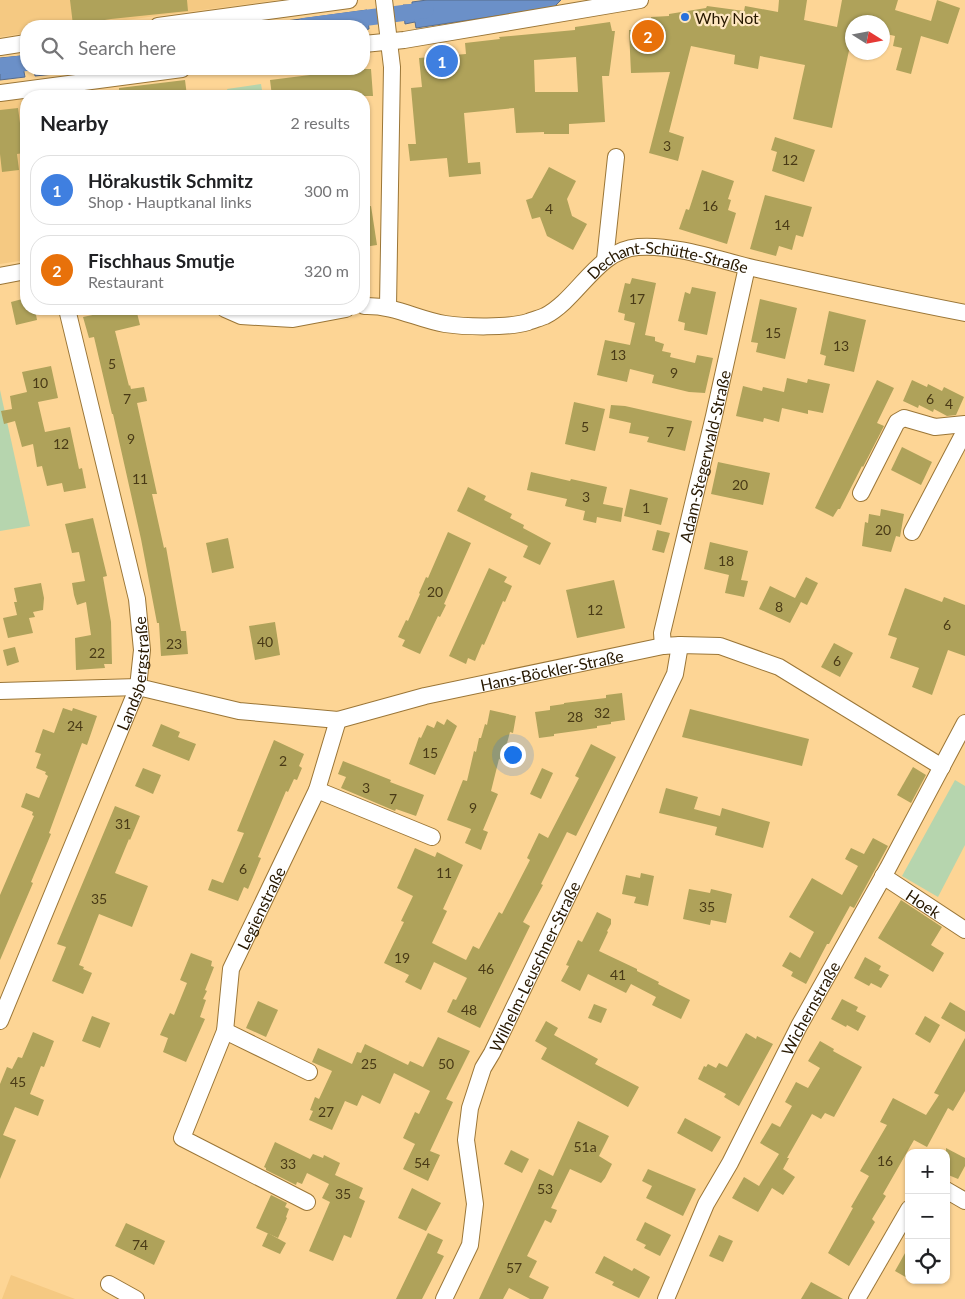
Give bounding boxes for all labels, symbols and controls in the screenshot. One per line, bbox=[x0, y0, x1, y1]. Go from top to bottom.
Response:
place label: Why Not bbox=[695, 8, 759, 27]
marker: Why Not bbox=[679, 11, 691, 23]
north arrow bbox=[845, 15, 890, 60]
pin: 2 bbox=[632, 17, 664, 55]
search box bbox=[20, 20, 370, 75]
icon: search bbox=[38, 34, 66, 62]
text: Search here bbox=[78, 36, 176, 59]
pin: 1 bbox=[426, 42, 458, 80]
text: Nearby bbox=[40, 110, 108, 135]
text: 2 results bbox=[290, 113, 350, 132]
house number: 3 bbox=[663, 137, 671, 154]
house number: 12 bbox=[782, 151, 798, 168]
text: Hörakustik Schmitz bbox=[88, 169, 253, 192]
text: 1 bbox=[52, 181, 62, 200]
text: 300 m bbox=[304, 181, 349, 200]
text: Shop · Hauptkanal links bbox=[88, 192, 252, 211]
house number: 16 bbox=[702, 197, 718, 214]
house number: 4 bbox=[545, 200, 553, 217]
house number: 14 bbox=[774, 216, 790, 233]
street label: Dechant-Schütte-Straße bbox=[582, 237, 751, 282]
text: Fischhaus Smutje bbox=[88, 249, 235, 272]
text: 2 bbox=[52, 261, 62, 280]
text: 320 m bbox=[304, 261, 349, 280]
text: Restaurant bbox=[88, 272, 164, 291]
house number: 17 bbox=[629, 290, 645, 307]
house number: 15 bbox=[765, 324, 781, 341]
house number: 13 bbox=[833, 337, 849, 354]
house number: 13 bbox=[610, 346, 626, 363]
house number: 5 bbox=[108, 355, 116, 372]
house number: 9 bbox=[670, 364, 678, 381]
street label: Adam-Stegerwald-Straße bbox=[675, 368, 733, 544]
house number: 10 bbox=[32, 374, 48, 391]
house number: 7 bbox=[123, 390, 131, 407]
house number: 6 bbox=[926, 390, 934, 407]
house number: 4 bbox=[945, 395, 953, 412]
house number: 5 bbox=[581, 418, 589, 435]
house number: 7 bbox=[666, 423, 674, 440]
house number: 9 bbox=[127, 430, 135, 447]
house number: 12 bbox=[53, 435, 69, 452]
house number: 11 bbox=[132, 470, 148, 487]
house number: 20 bbox=[732, 476, 748, 493]
house number: 3 bbox=[582, 488, 590, 505]
house number: 1 bbox=[642, 499, 650, 516]
house number: 20 bbox=[875, 521, 891, 538]
house number: 18 bbox=[718, 552, 734, 569]
house number: 20 bbox=[427, 583, 443, 600]
house number: 8 bbox=[775, 598, 783, 615]
house number: 12 bbox=[587, 601, 603, 618]
street label: Landsbergstraße bbox=[112, 616, 152, 733]
house number: 6 bbox=[943, 616, 951, 633]
house number: 40 bbox=[257, 633, 273, 650]
house number: 23 bbox=[166, 635, 182, 652]
house number: 22 bbox=[89, 644, 105, 661]
street label: Hans-Böckler-Straße bbox=[478, 645, 625, 694]
house number: 6 bbox=[833, 652, 841, 669]
house number: 32 bbox=[594, 704, 610, 721]
house number: 28 bbox=[567, 708, 583, 725]
house number: 24 bbox=[67, 717, 83, 734]
your location bbox=[500, 742, 526, 768]
house number: 15 bbox=[422, 744, 438, 761]
house number: 2 bbox=[279, 752, 287, 769]
house number: 3 bbox=[362, 779, 370, 796]
house number: 7 bbox=[389, 790, 397, 807]
house number: 9 bbox=[469, 799, 477, 816]
house number: 31 bbox=[115, 815, 131, 832]
house number: 6 bbox=[239, 860, 247, 877]
street label: Legienstraße bbox=[232, 863, 288, 952]
house number: 11 bbox=[436, 864, 452, 881]
street label: Wilhelm-Leuschner-Straße bbox=[485, 878, 583, 1055]
street label: Hoek bbox=[903, 885, 946, 922]
house number: 35 bbox=[91, 890, 107, 907]
house number: 35 bbox=[699, 898, 715, 915]
house number: 19 bbox=[394, 949, 410, 966]
street label: Wichernstraße bbox=[777, 958, 843, 1058]
house number: 46 bbox=[478, 960, 494, 977]
house number: 41 bbox=[610, 966, 626, 983]
house number: 48 bbox=[461, 1001, 477, 1018]
house number: 25 bbox=[361, 1055, 377, 1072]
house number: 50 bbox=[438, 1055, 454, 1072]
house number: 45 bbox=[10, 1073, 26, 1090]
house number: 27 bbox=[318, 1103, 334, 1120]
house number: 51a bbox=[573, 1138, 597, 1155]
map controls bbox=[905, 1149, 950, 1284]
button: + bbox=[905, 1149, 950, 1194]
house number: 16 bbox=[877, 1152, 893, 1169]
house number: 54 bbox=[414, 1154, 430, 1171]
house number: 33 bbox=[280, 1155, 296, 1172]
house number: 53 bbox=[537, 1180, 553, 1197]
house number: 35 bbox=[335, 1185, 351, 1202]
button: − bbox=[905, 1194, 950, 1239]
house number: 74 bbox=[132, 1236, 148, 1253]
button: locate bbox=[905, 1239, 950, 1284]
house number: 57 bbox=[506, 1259, 522, 1276]

